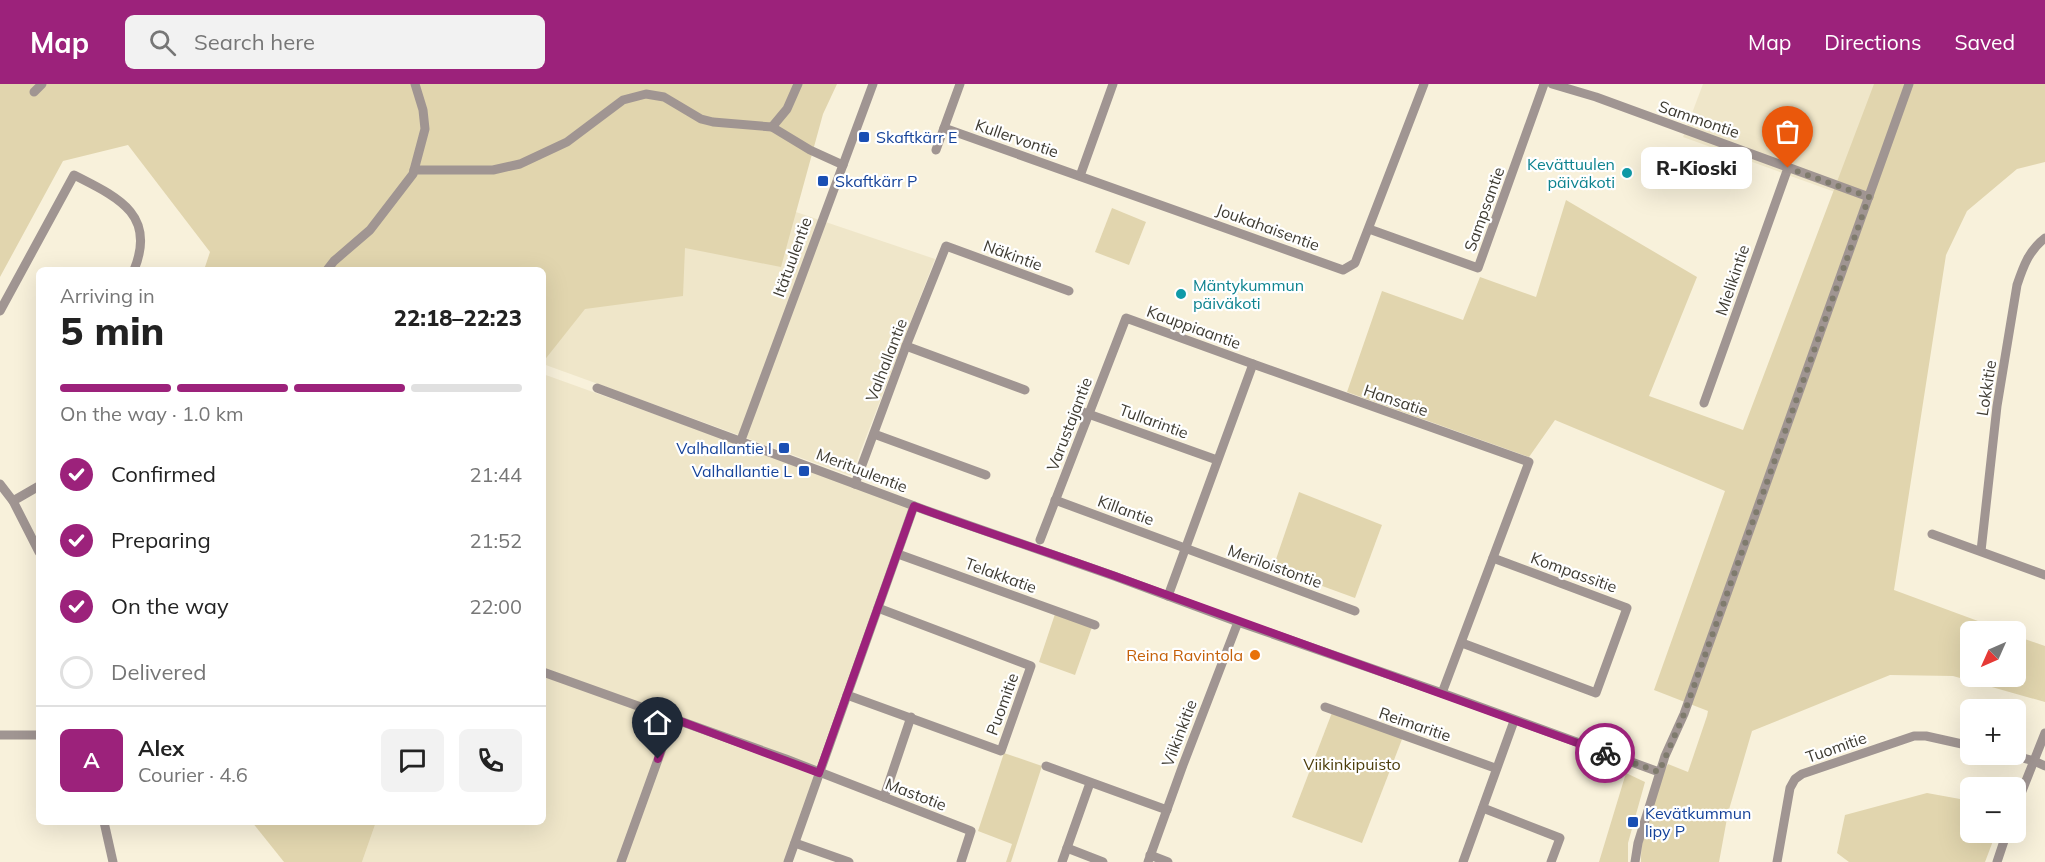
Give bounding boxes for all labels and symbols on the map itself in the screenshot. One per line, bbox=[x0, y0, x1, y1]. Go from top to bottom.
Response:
street label: Sammontie bbox=[1656, 96, 1742, 142]
pin bbox=[1762, 106, 1813, 168]
street label: Kullervontie bbox=[973, 114, 1061, 162]
place label: Skaftkärr E bbox=[876, 127, 957, 147]
marker: Skaftkärr E bbox=[857, 130, 871, 144]
callout: R-Kioski bbox=[1641, 147, 1752, 189]
place label: Kevättuulen päiväkoti bbox=[1527, 154, 1615, 192]
street label: Sampsantie bbox=[1460, 164, 1508, 254]
marker: Kevättuulen päiväkoti bbox=[1620, 166, 1634, 180]
place label: Skaftkärr P bbox=[835, 171, 917, 191]
marker: Skaftkärr P bbox=[816, 174, 830, 188]
street label: Joukahaisentie bbox=[1214, 199, 1322, 255]
street label: Itätuulentie bbox=[768, 214, 816, 300]
street label: Näkintie bbox=[981, 235, 1045, 275]
street label: Mielikintie bbox=[1711, 242, 1753, 318]
place label: Mäntykummun päiväkoti bbox=[1193, 275, 1304, 313]
marker: Mäntykummun päiväkoti bbox=[1174, 287, 1188, 301]
street label: Kauppiaantie bbox=[1144, 301, 1244, 353]
street label: Valhallantie bbox=[861, 316, 911, 404]
street label: Lokkitie bbox=[1972, 359, 2000, 417]
street label: Varustajantie bbox=[1042, 374, 1096, 474]
street label: Hansatie bbox=[1361, 380, 1431, 420]
street label: Tullarintie bbox=[1117, 399, 1191, 443]
place label: Valhallantie I bbox=[676, 438, 772, 458]
marker: Valhallantie I bbox=[777, 441, 791, 455]
street label: Merituulentie bbox=[814, 443, 910, 497]
place label: Valhallantie L bbox=[692, 461, 792, 481]
marker: Valhallantie L bbox=[797, 464, 811, 478]
street label: Killantie bbox=[1095, 491, 1157, 529]
street label: Meriloistontie bbox=[1225, 540, 1325, 592]
street label: Kompassitie bbox=[1528, 547, 1620, 597]
street label: Telakkatie bbox=[962, 553, 1040, 597]
north arrow bbox=[1960, 621, 2026, 687]
place label: Reina Ravintola bbox=[1126, 645, 1243, 665]
marker: Reina Ravintola bbox=[1248, 648, 1262, 662]
street label: Puomitie bbox=[982, 670, 1022, 738]
pin bbox=[632, 697, 683, 759]
street label: Viikinkitie bbox=[1157, 697, 1201, 769]
street label: Reimaritie bbox=[1376, 702, 1454, 746]
courier bbox=[1575, 723, 1635, 783]
street label: Tuomitie bbox=[1803, 727, 1869, 767]
park label: Viikinkipuisto bbox=[1303, 754, 1401, 774]
street label: Mastotie bbox=[883, 773, 949, 815]
place label: Kevätkummun lipy P bbox=[1645, 803, 1751, 841]
marker: Kevätkummun lipy P bbox=[1626, 815, 1640, 829]

